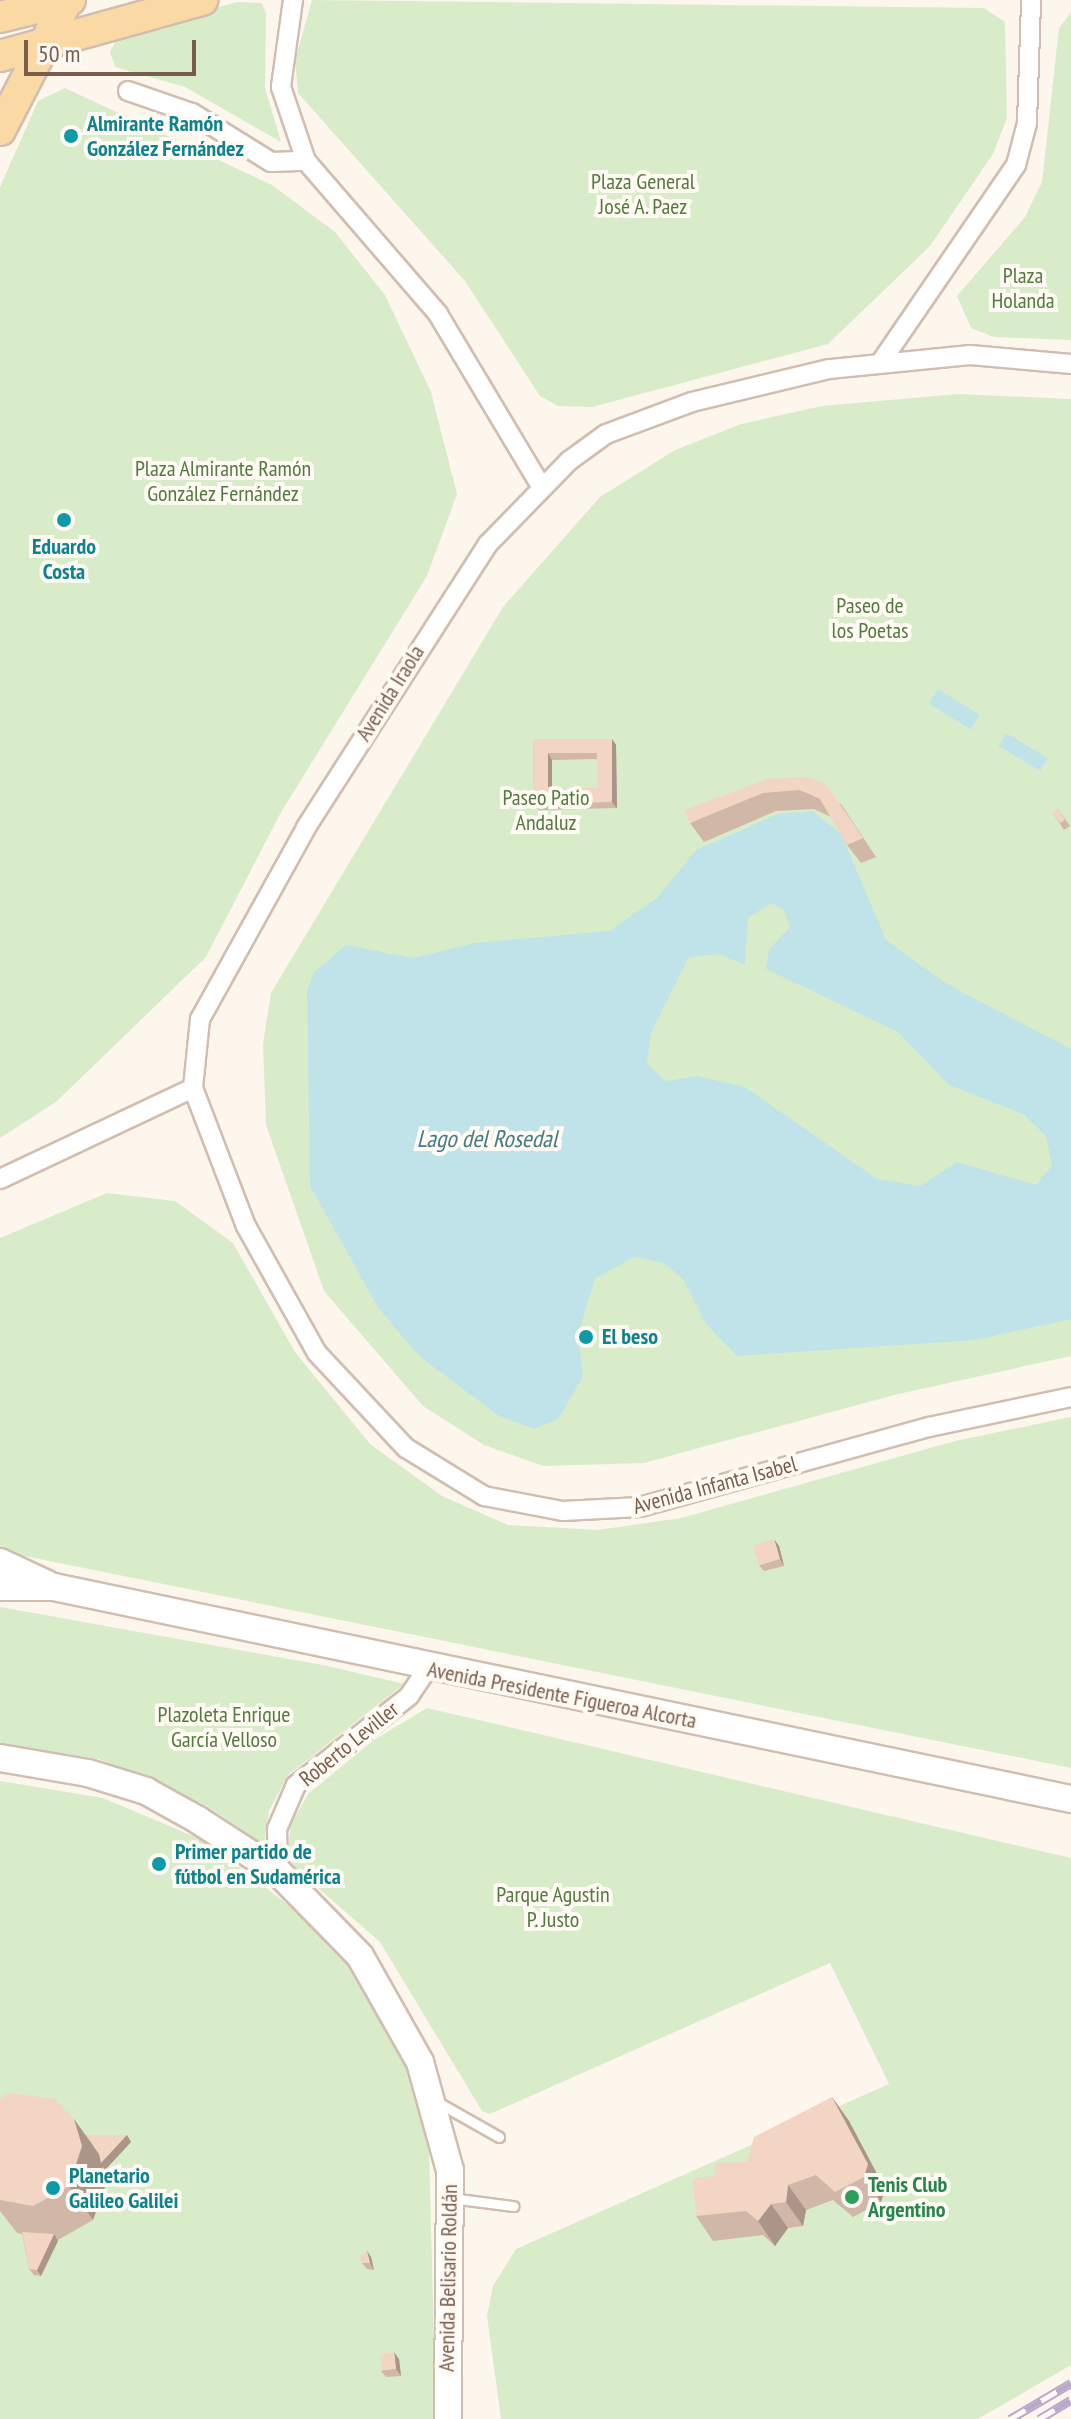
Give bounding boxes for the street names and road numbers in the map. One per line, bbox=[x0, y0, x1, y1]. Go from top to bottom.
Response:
street label: Avenida Iraola bbox=[350, 640, 430, 746]
street label: Avenida Infanta Isabel bbox=[630, 1450, 800, 1520]
street label: Avenida Presidente Figueroa Alcorta bbox=[425, 1656, 699, 1734]
street label: Roberto Leviller bbox=[294, 1696, 404, 1792]
street label: Avenida Belisario Roldán bbox=[433, 2184, 463, 2372]

